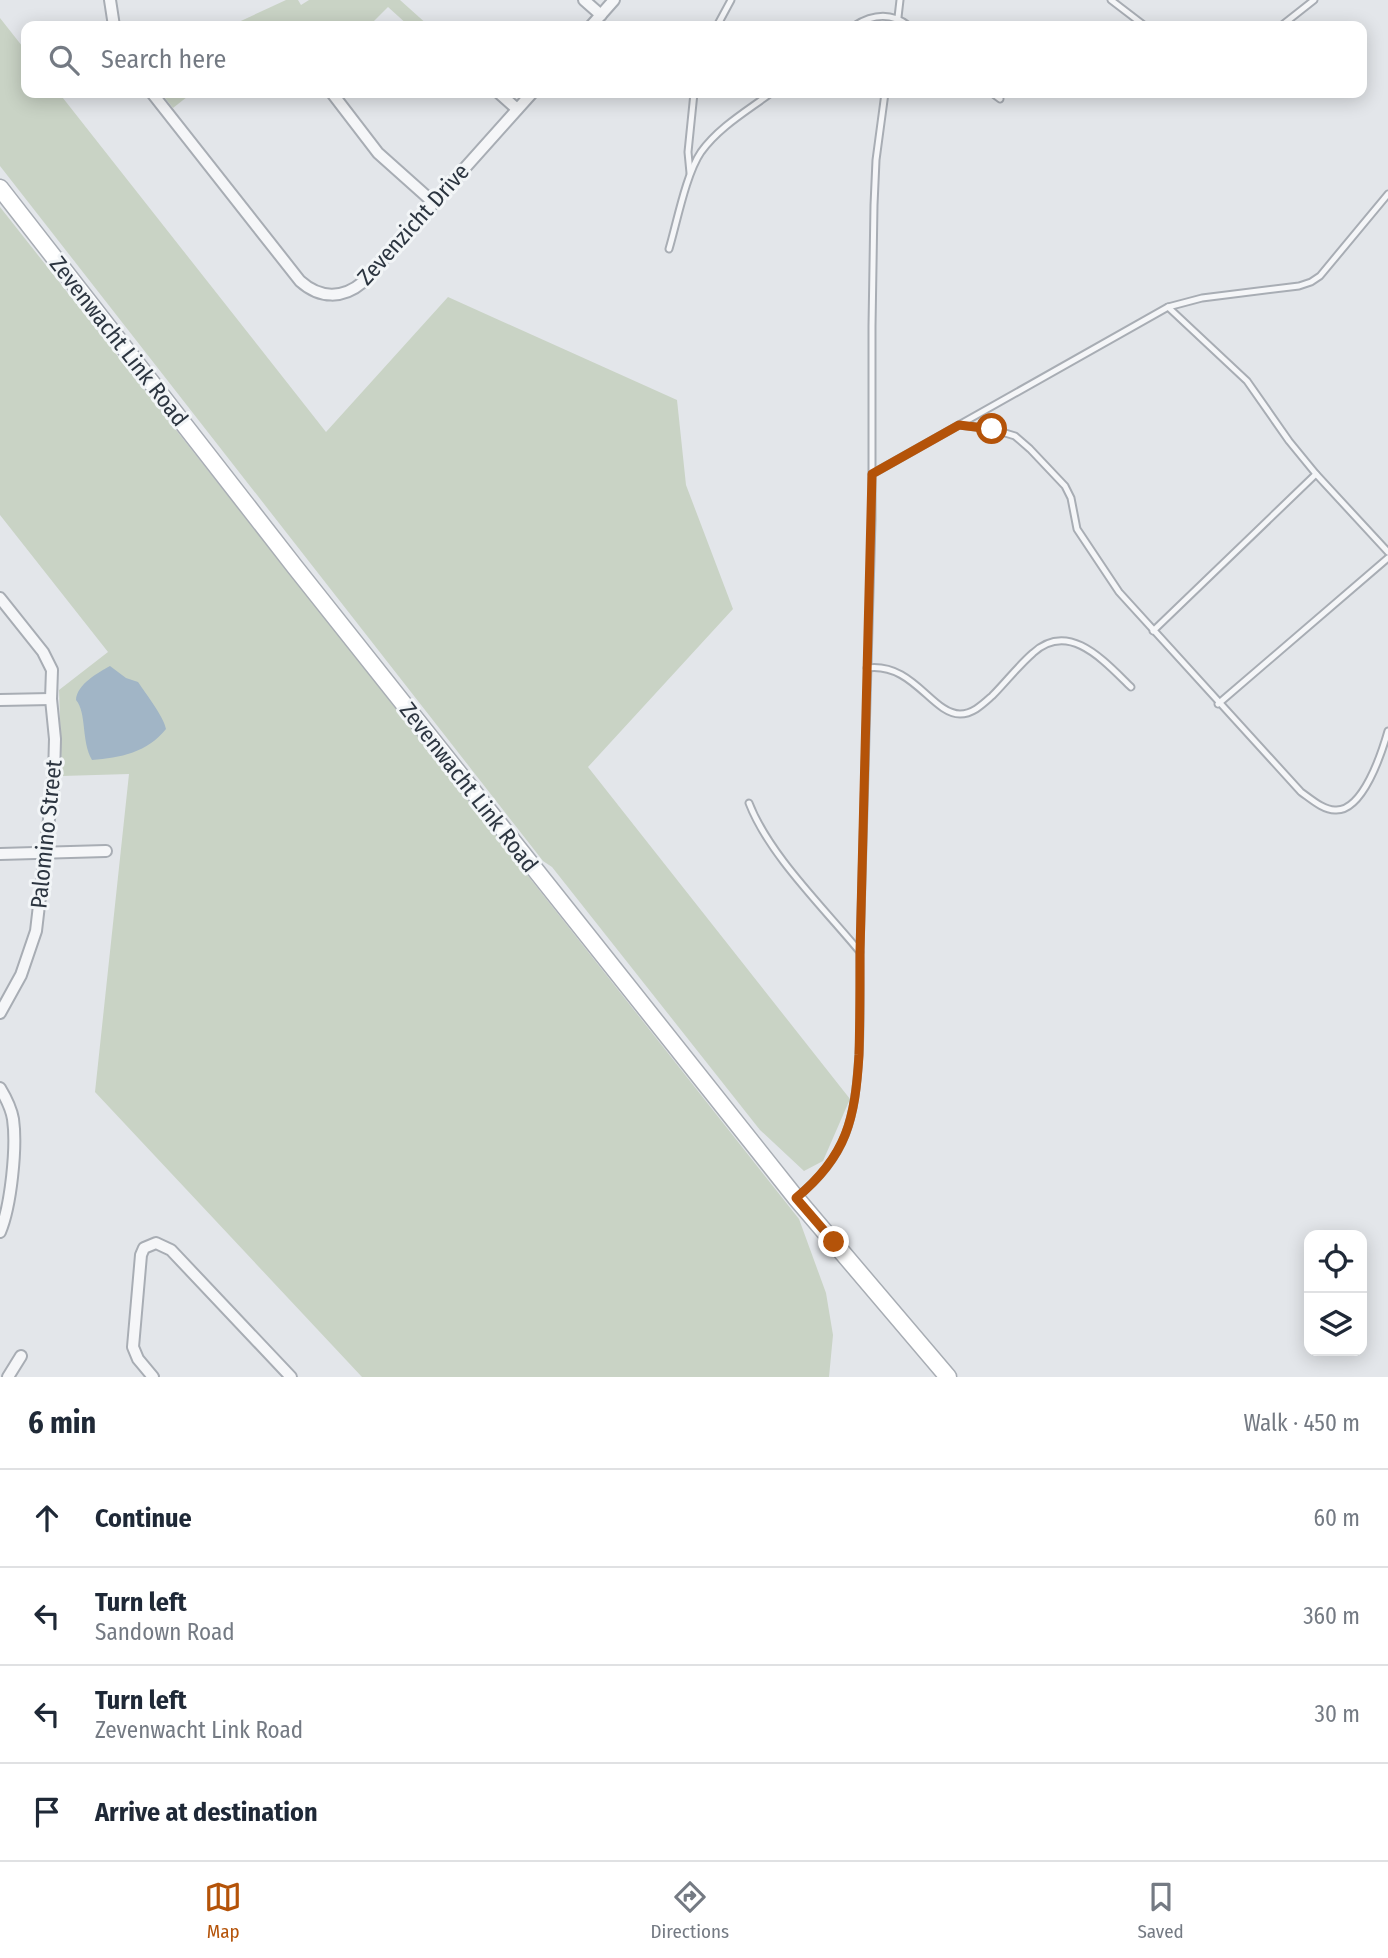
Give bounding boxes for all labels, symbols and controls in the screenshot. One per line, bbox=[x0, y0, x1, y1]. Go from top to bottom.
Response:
search box bbox=[21, 21, 1367, 98]
icon: search bbox=[45, 41, 83, 79]
text: Search here bbox=[101, 44, 226, 75]
street label: Zevenzicht Drive bbox=[351, 158, 475, 290]
street label: Zevenwacht Link Road bbox=[44, 250, 194, 432]
route start bbox=[976, 413, 1007, 444]
street label: Zevenwacht Link Road bbox=[394, 696, 544, 878]
street label: Palomino Street bbox=[24, 758, 68, 910]
route end bbox=[818, 1226, 849, 1257]
map controls bbox=[1304, 1230, 1367, 1356]
button: locate bbox=[1304, 1230, 1367, 1293]
button: layers bbox=[1304, 1293, 1367, 1356]
text: 6 min bbox=[28, 1405, 96, 1441]
text: Walk · 450 m bbox=[1243, 1409, 1360, 1437]
icon: ahead bbox=[28, 1499, 66, 1537]
text: Continue bbox=[95, 1503, 192, 1534]
text: 60 m bbox=[1314, 1504, 1360, 1532]
text: Turn left bbox=[95, 1587, 187, 1618]
icon: left bbox=[28, 1597, 66, 1635]
text: 360 m bbox=[1303, 1602, 1360, 1630]
text: Sandown Road bbox=[95, 1618, 235, 1646]
text: Turn left bbox=[95, 1685, 187, 1716]
icon: left bbox=[28, 1695, 66, 1733]
text: 30 m bbox=[1315, 1700, 1360, 1728]
text: Zevenwacht Link Road bbox=[95, 1716, 303, 1744]
icon: arrive bbox=[28, 1793, 66, 1831]
text: Arrive at destination bbox=[95, 1797, 318, 1828]
tab: Map bbox=[204, 1878, 242, 1943]
tab: Directions bbox=[650, 1878, 729, 1943]
tab: Saved bbox=[1137, 1878, 1184, 1943]

